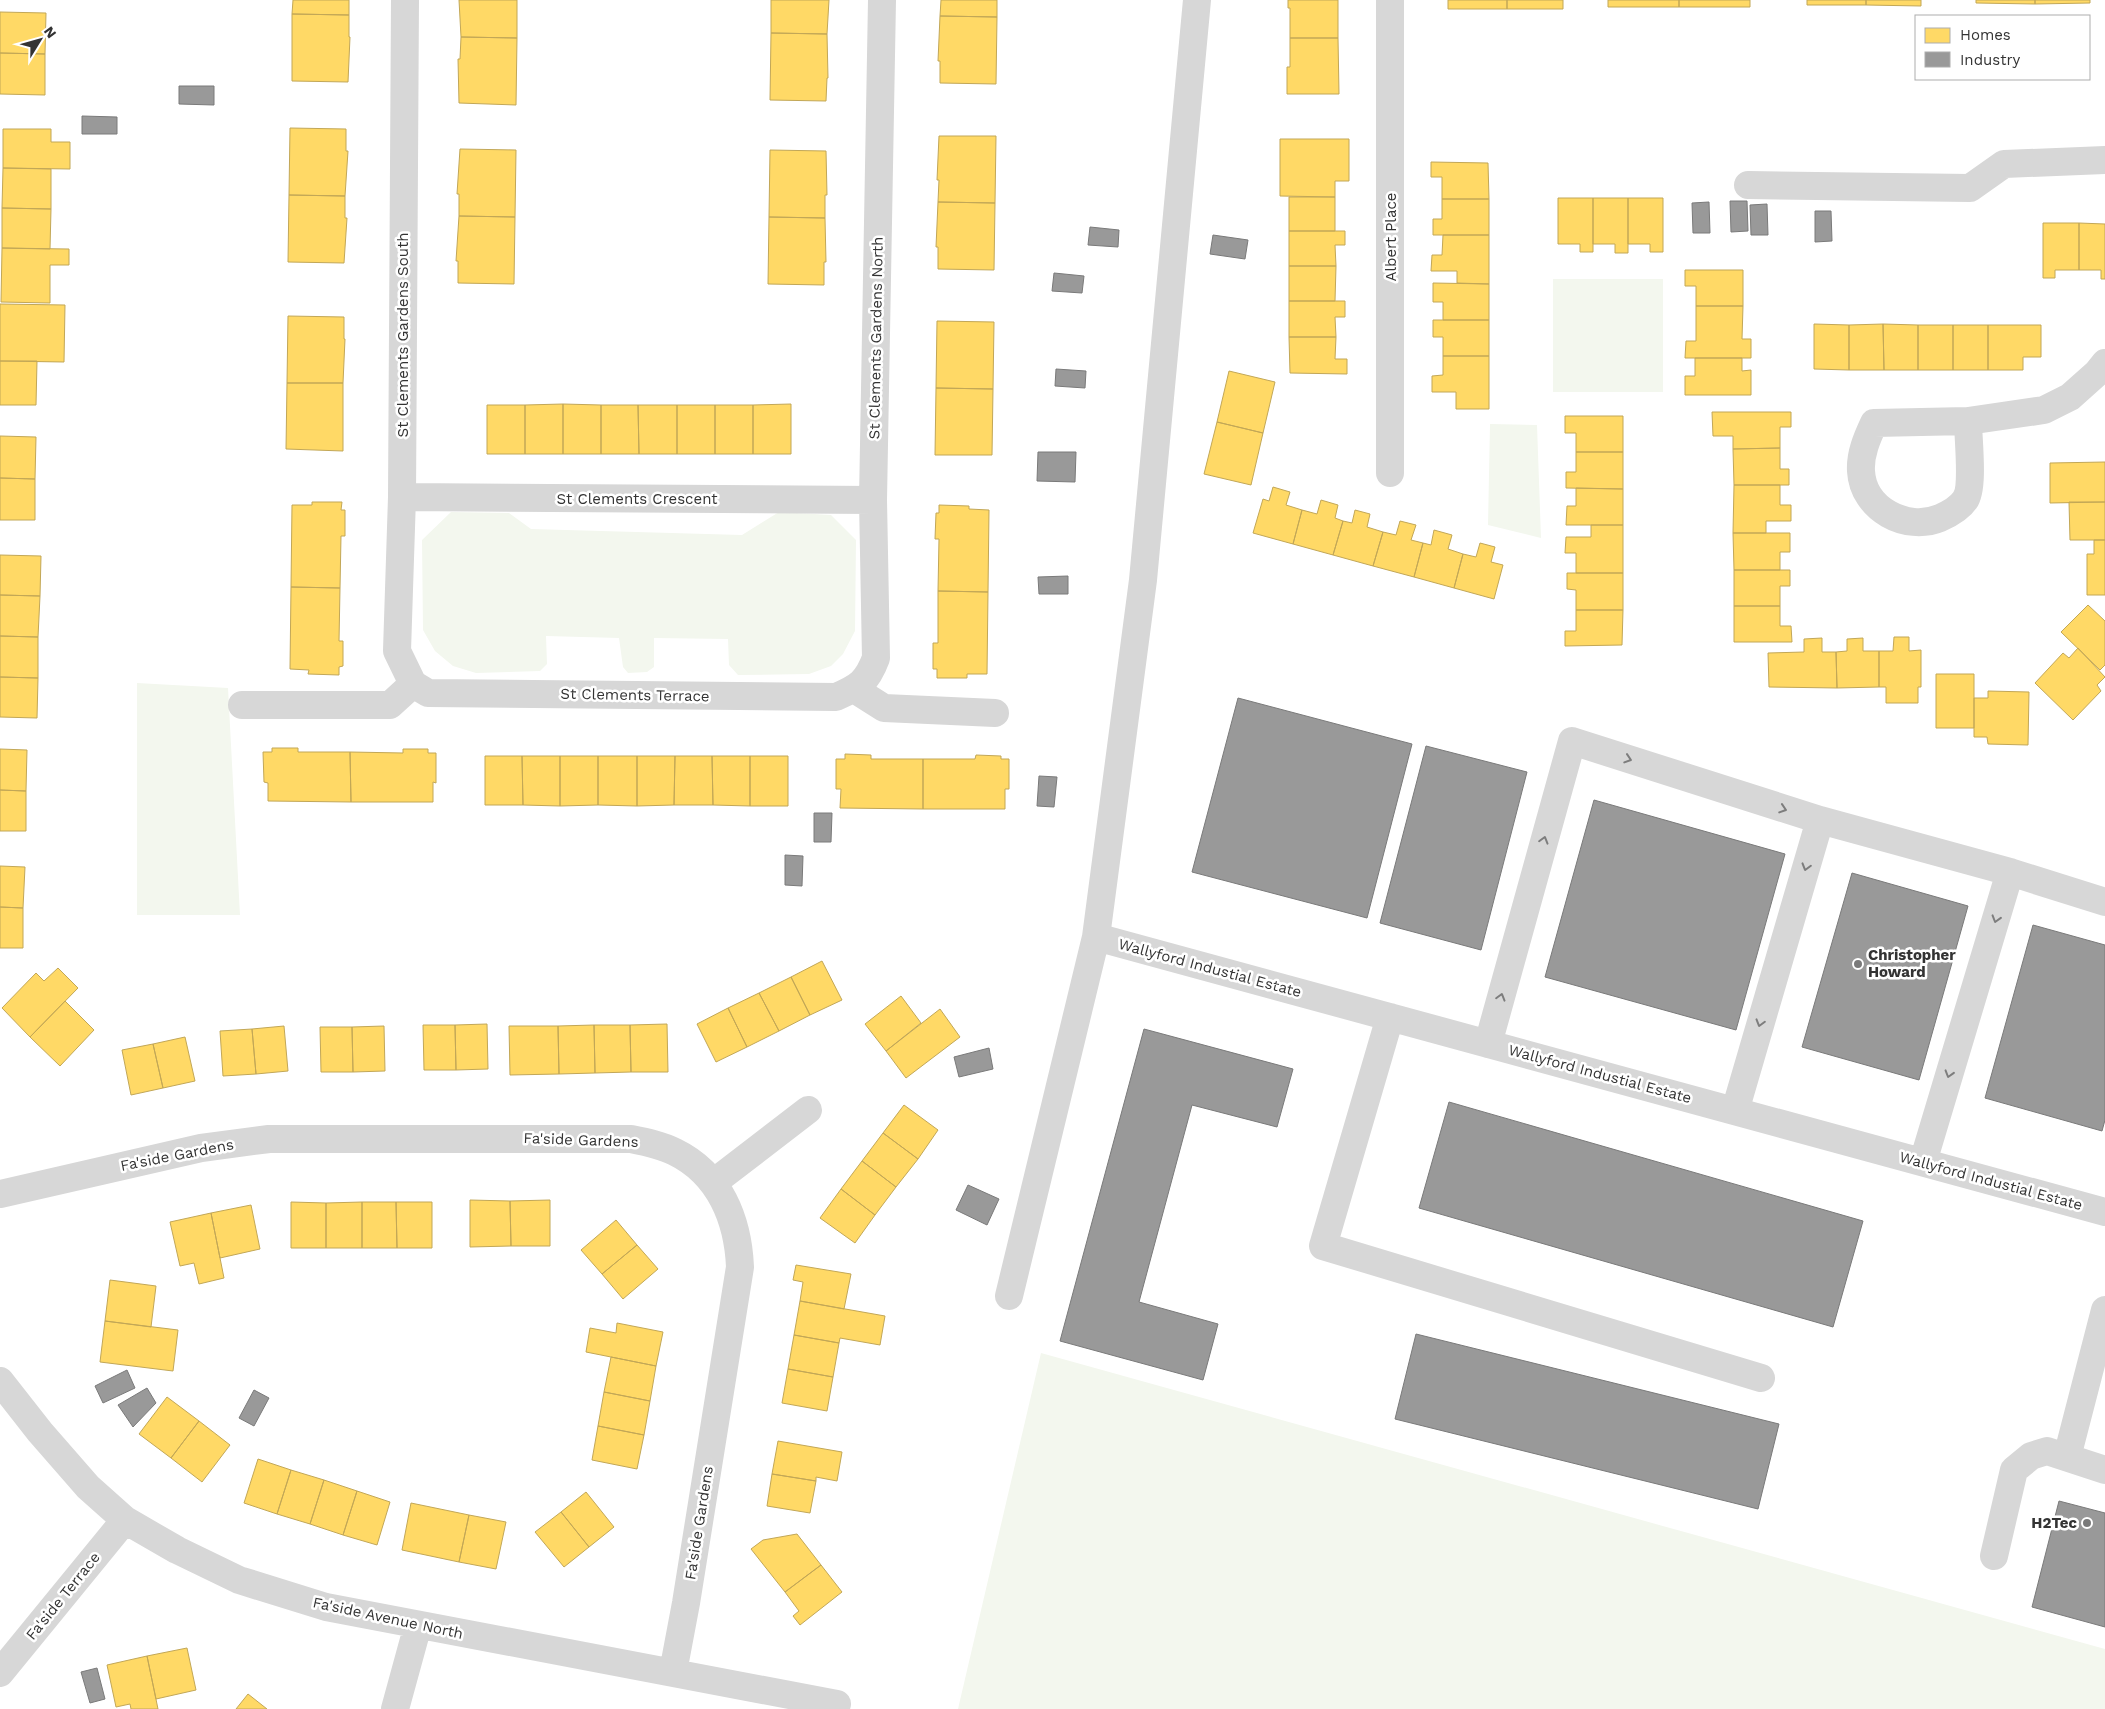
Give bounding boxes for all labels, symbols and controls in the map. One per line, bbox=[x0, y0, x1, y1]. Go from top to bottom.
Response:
north arrow bbox=[15, 15, 65, 65]
legend bbox=[1915, 15, 2090, 80]
text: N bbox=[41, 23, 60, 41]
text: Homes bbox=[1960, 26, 2011, 44]
text: Industry bbox=[1960, 51, 2021, 69]
street label: Albert Place bbox=[1382, 193, 1400, 281]
street label: St Clements Gardens South bbox=[394, 232, 412, 438]
street label: St Clements Gardens North bbox=[865, 236, 887, 440]
street label: St Clements Crescent bbox=[556, 490, 718, 508]
street label: St Clements Terrace bbox=[560, 685, 710, 705]
one-way arrow bbox=[1624, 753, 1632, 763]
one-way arrow bbox=[1779, 803, 1787, 813]
one-way arrow bbox=[1539, 837, 1549, 845]
one-way arrow bbox=[1801, 862, 1811, 871]
one-way arrow bbox=[1992, 914, 2002, 922]
street label: Wallyford Industial Estate bbox=[1116, 935, 1304, 1001]
place label: Christopher Howard bbox=[1868, 946, 1956, 981]
marker: Christopher Howard bbox=[1852, 958, 1864, 970]
one-way arrow bbox=[1495, 993, 1505, 1001]
one-way arrow bbox=[1756, 1018, 1766, 1027]
street label: Wallyford Industial Estate bbox=[1506, 1041, 1694, 1107]
one-way arrow bbox=[1945, 1070, 1955, 1078]
street label: Fa'side Gardens bbox=[523, 1129, 639, 1151]
street label: Fa'side Gardens bbox=[119, 1135, 235, 1175]
street label: Wallyford Industial Estate bbox=[1897, 1148, 2085, 1214]
street label: Fa'side Gardens bbox=[681, 1465, 717, 1581]
place label: H2Tec bbox=[2031, 1514, 2077, 1532]
marker: H2Tec bbox=[2081, 1517, 2093, 1529]
street label: Fa'side Terrace bbox=[22, 1548, 104, 1644]
street label: Fa'side Avenue North bbox=[311, 1593, 465, 1643]

